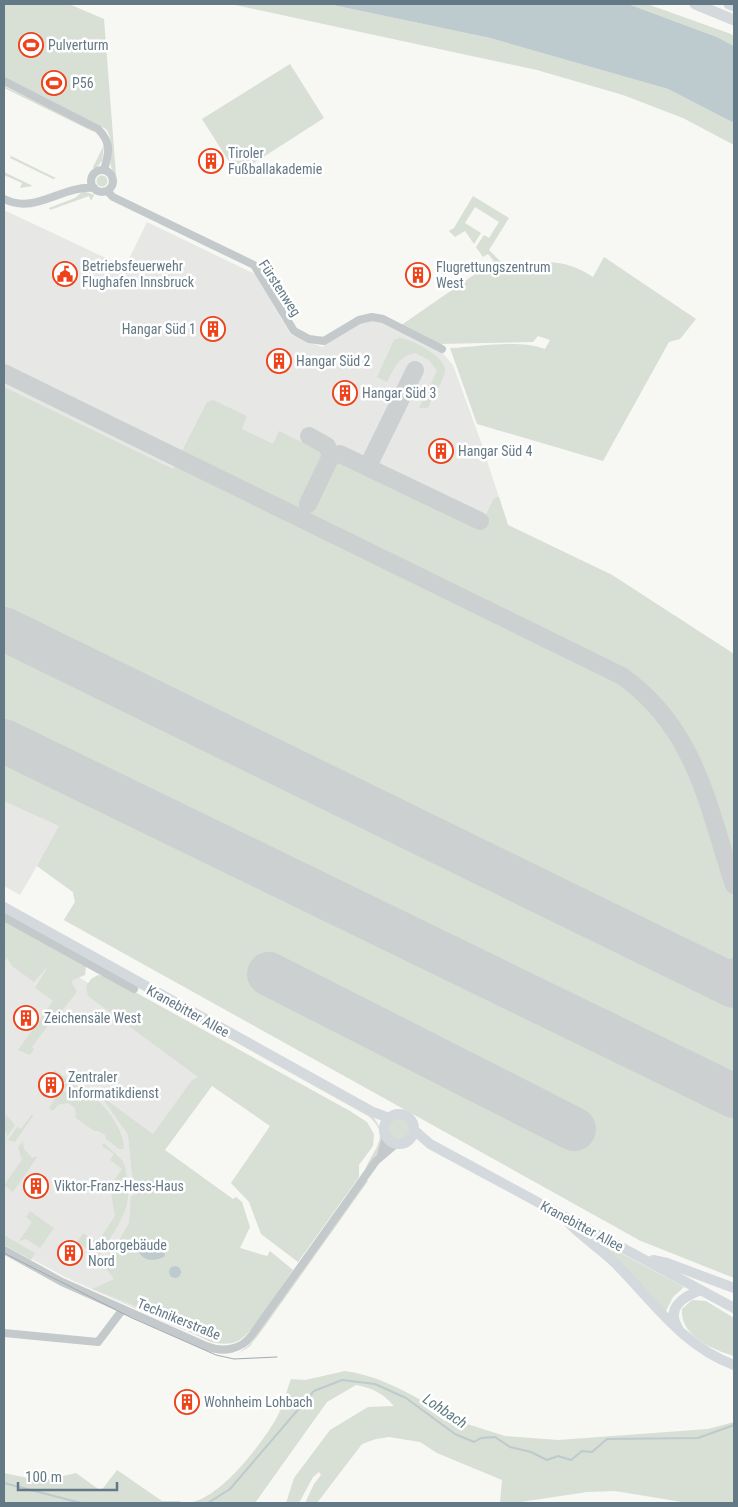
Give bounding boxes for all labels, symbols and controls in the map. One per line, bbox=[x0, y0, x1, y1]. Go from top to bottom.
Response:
sports icon: Pulverturm bbox=[18, 32, 44, 58]
place label: Pulverturm bbox=[48, 37, 109, 53]
sports icon: P56 bbox=[41, 70, 67, 96]
place label: P56 bbox=[72, 75, 94, 91]
place label: Tiroler Fußballakademie bbox=[228, 145, 323, 177]
building icon: Tiroler Fußballakademie bbox=[198, 148, 224, 174]
street label: Fürstenweg bbox=[256, 257, 304, 319]
place label: Betriebsfeuerwehr Flughafen Innsbruck bbox=[82, 258, 195, 290]
place label: Flugrettungszentrum West bbox=[436, 259, 551, 291]
public building icon: Betriebsfeuerwehr Flughafen Innsbruck bbox=[52, 261, 78, 287]
building icon: Flugrettungszentrum West bbox=[405, 262, 431, 288]
building icon: Hangar Süd 1 bbox=[200, 316, 226, 342]
place label: Hangar Süd 1 bbox=[122, 321, 196, 337]
building icon: Hangar Süd 2 bbox=[266, 348, 292, 374]
place label: Hangar Süd 2 bbox=[296, 353, 370, 369]
building icon: Hangar Süd 3 bbox=[332, 380, 358, 406]
place label: Hangar Süd 3 bbox=[362, 385, 436, 401]
building icon: Hangar Süd 4 bbox=[428, 438, 454, 464]
place label: Hangar Süd 4 bbox=[458, 443, 532, 459]
street label: Kranebitter Allee bbox=[144, 982, 232, 1040]
building icon: Zeichensäle West bbox=[13, 1005, 39, 1031]
place label: Zeichensäle West bbox=[44, 1010, 141, 1026]
place label: Zentraler Informatikdienst bbox=[68, 1069, 159, 1101]
building icon: Zentraler Informatikdienst bbox=[38, 1072, 64, 1098]
building icon: Viktor-Franz-Hess-Haus bbox=[23, 1173, 49, 1199]
place label: Viktor-Franz-Hess-Haus bbox=[54, 1178, 184, 1194]
street label: Kranebitter Allee bbox=[538, 1197, 627, 1255]
place label: Laborgebäude Nord bbox=[88, 1237, 167, 1269]
building icon: Laborgebäude Nord bbox=[57, 1240, 83, 1266]
street label: Technikerstraße bbox=[135, 1295, 223, 1343]
building icon: Wohnheim Lohbach bbox=[174, 1389, 200, 1415]
water label: Lohbach bbox=[420, 1390, 470, 1432]
place label: Wohnheim Lohbach bbox=[204, 1394, 313, 1410]
scale bar bbox=[18, 1460, 116, 1492]
text: 100 m bbox=[25, 1468, 62, 1486]

